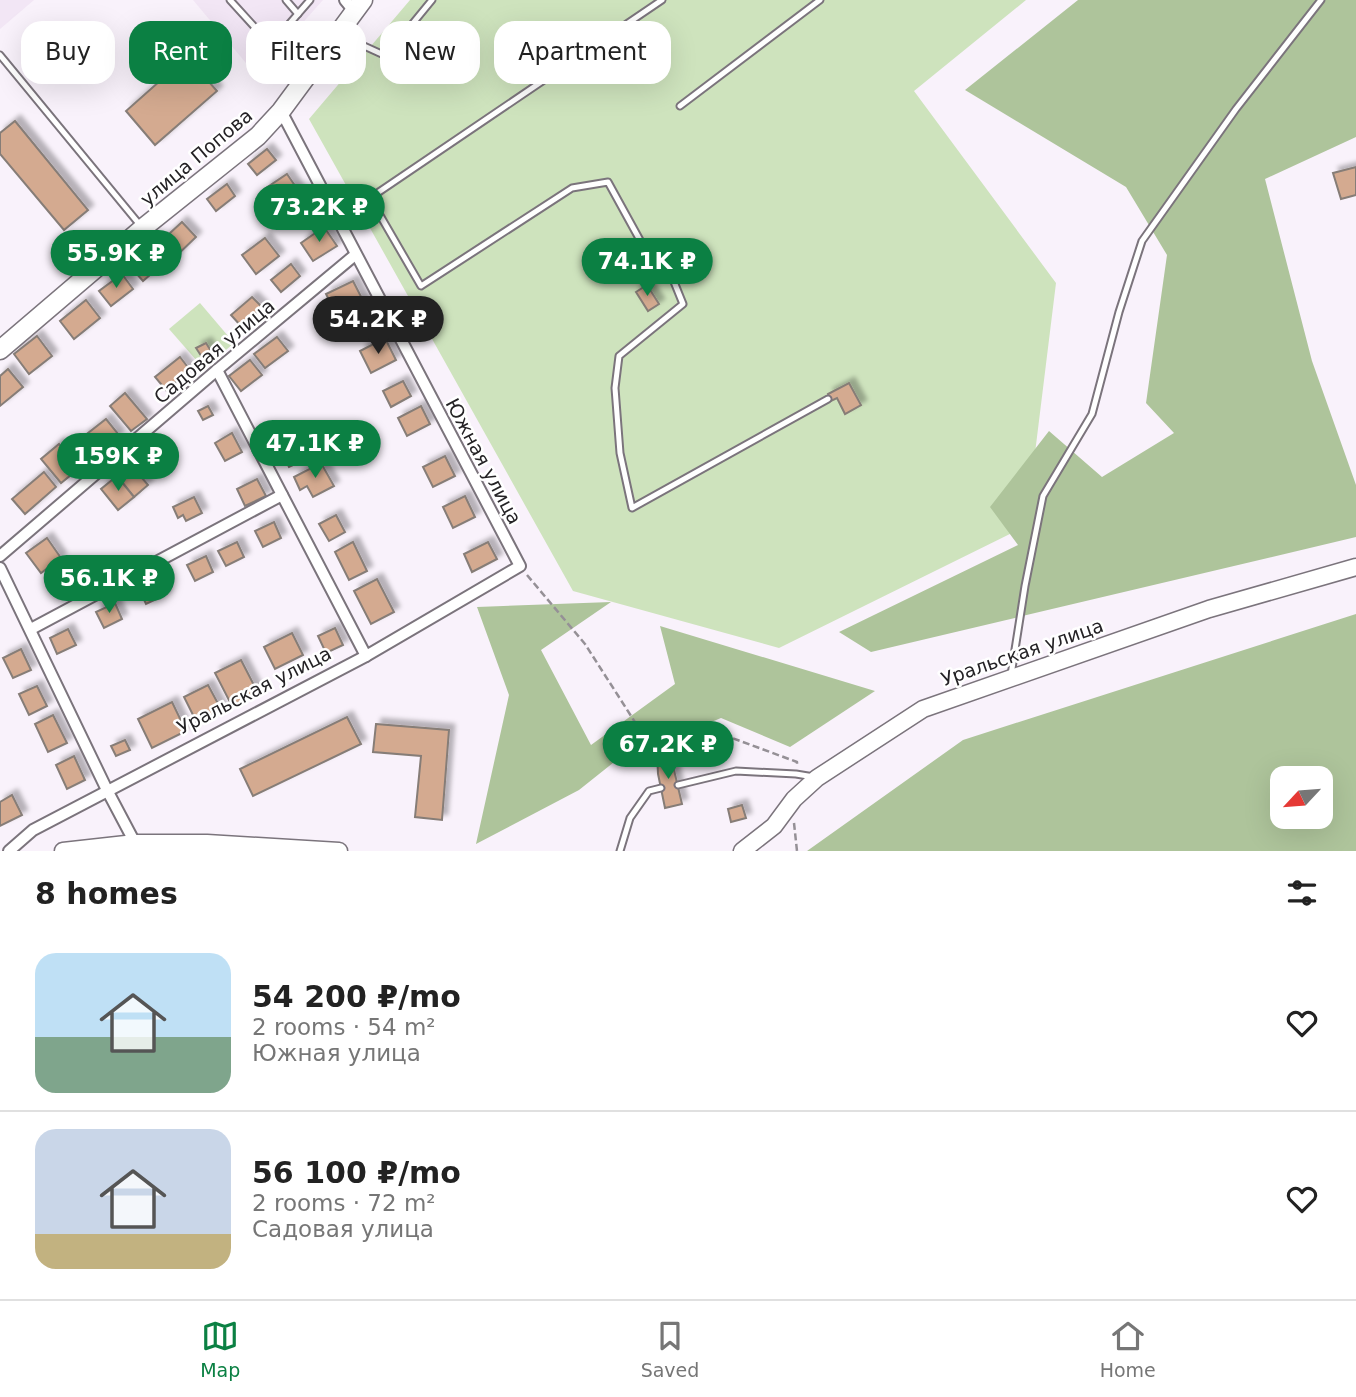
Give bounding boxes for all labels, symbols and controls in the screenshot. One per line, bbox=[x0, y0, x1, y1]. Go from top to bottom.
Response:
chip: Buy bbox=[21, 21, 115, 84]
chip: Rent bbox=[129, 21, 232, 84]
chip: Filters bbox=[246, 21, 366, 84]
chip: New bbox=[380, 21, 480, 84]
chip: Apartment bbox=[494, 21, 671, 84]
street label: улица Попова bbox=[136, 104, 256, 210]
pin: 73.2K ₽ bbox=[254, 184, 384, 244]
text: 73.2K ₽ bbox=[270, 194, 368, 220]
pin: 55.9K ₽ bbox=[51, 230, 181, 290]
pin: 74.1K ₽ bbox=[582, 238, 712, 298]
text: 55.9K ₽ bbox=[67, 240, 165, 266]
text: 74.1K ₽ bbox=[598, 248, 696, 274]
street label: Садовая улица bbox=[149, 294, 279, 408]
pin: 54.2K ₽ bbox=[313, 296, 443, 356]
text: 54.2K ₽ bbox=[329, 306, 427, 332]
street label: Южная улица bbox=[442, 394, 526, 528]
pin: 47.1K ₽ bbox=[250, 420, 380, 480]
text: 47.1K ₽ bbox=[266, 430, 364, 456]
pin: 159K ₽ bbox=[61, 434, 175, 493]
text: 159K ₽ bbox=[73, 443, 163, 469]
pin: 56.1K ₽ bbox=[44, 556, 174, 615]
text: 56.1K ₽ bbox=[60, 565, 158, 591]
street label: Уральская улица bbox=[938, 614, 1106, 690]
street label: Уральская улица bbox=[173, 642, 335, 738]
pin: 67.2K ₽ bbox=[603, 722, 733, 781]
text: 67.2K ₽ bbox=[619, 731, 717, 757]
north arrow bbox=[1270, 766, 1334, 830]
map controls bbox=[1270, 766, 1333, 829]
icon: filters bbox=[1283, 874, 1321, 912]
text: 8 homes bbox=[35, 876, 178, 911]
text: 54 200 ₽/mo bbox=[252, 979, 461, 1014]
icon: home bbox=[91, 981, 175, 1065]
icon: heart bbox=[1283, 1004, 1321, 1042]
text: 2 rooms · 54 m² bbox=[252, 1014, 436, 1040]
text: Южная улица bbox=[252, 1040, 421, 1066]
text: 56 100 ₽/mo bbox=[252, 1155, 461, 1190]
icon: home bbox=[91, 1157, 175, 1241]
icon: heart bbox=[1283, 1180, 1321, 1218]
text: 2 rooms · 72 m² bbox=[252, 1190, 436, 1216]
text: Садовая улица bbox=[252, 1216, 434, 1242]
tab: Map bbox=[200, 1317, 240, 1381]
tab: Saved bbox=[641, 1317, 699, 1381]
tab: Home bbox=[1100, 1317, 1156, 1381]

